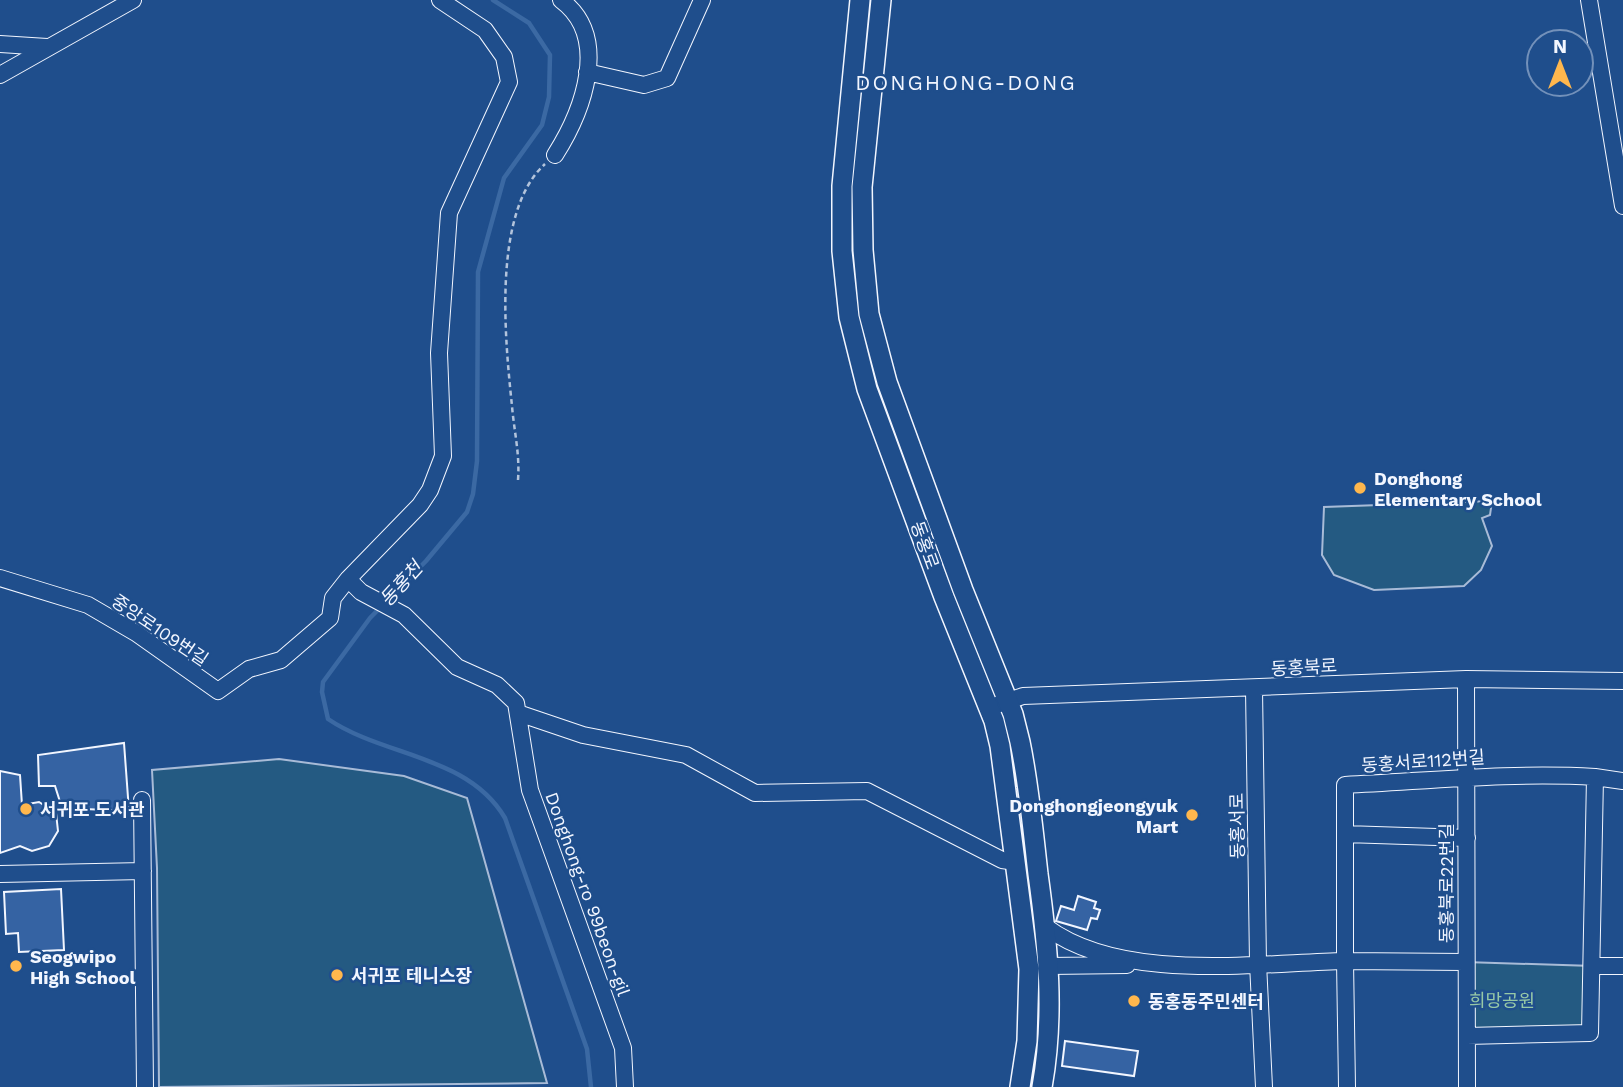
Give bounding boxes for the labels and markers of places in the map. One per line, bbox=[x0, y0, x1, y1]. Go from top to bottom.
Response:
place label: Donghong Elementary School bbox=[1374, 468, 1542, 510]
marker: Donghong Elementary School bbox=[1352, 480, 1368, 496]
place label: Donghongjeongyuk Mart bbox=[1009, 795, 1179, 837]
place label: 서귀포 도서관 bbox=[40, 799, 145, 820]
marker: 서귀포 도서관 bbox=[18, 801, 34, 817]
marker: Donghongjeongyuk Mart bbox=[1184, 807, 1200, 823]
place label: Seogwipo High School bbox=[30, 946, 136, 988]
marker: Seogwipo High School bbox=[8, 958, 24, 974]
place label: 서귀포 테니스장 bbox=[351, 965, 473, 986]
marker: 서귀포 테니스장 bbox=[329, 967, 345, 983]
place label: 동홍동주민센터 bbox=[1148, 991, 1264, 1012]
marker: 동홍동주민센터 bbox=[1126, 993, 1142, 1009]

